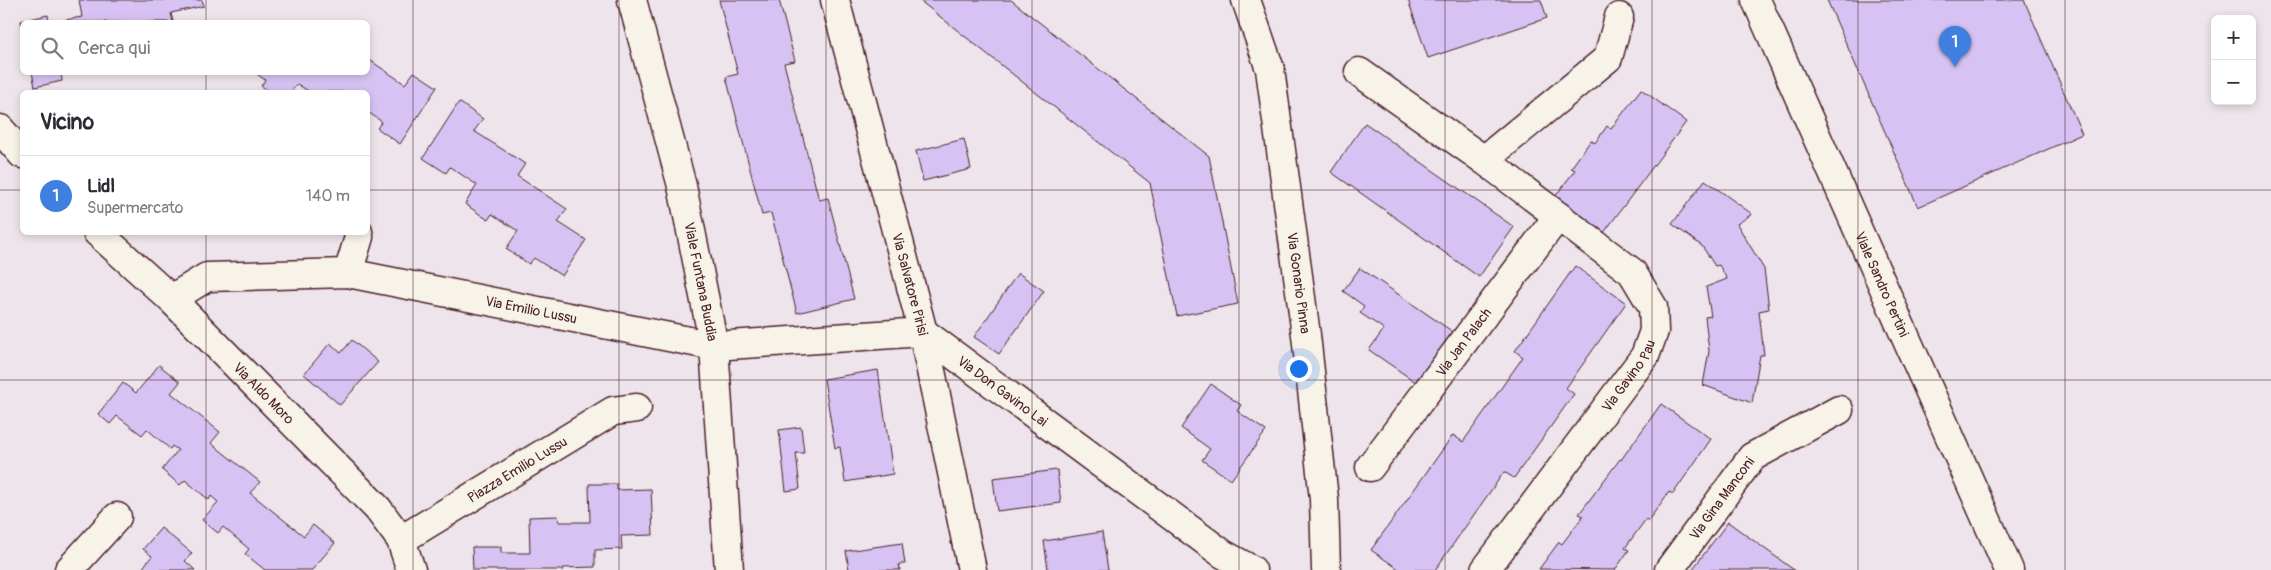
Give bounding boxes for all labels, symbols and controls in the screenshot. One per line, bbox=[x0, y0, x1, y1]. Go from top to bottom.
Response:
map controls bbox=[2211, 15, 2256, 105]
button: + bbox=[2211, 15, 2256, 60]
search box bbox=[20, 20, 370, 75]
pin: 1 bbox=[1939, 26, 1971, 67]
icon: search bbox=[38, 34, 66, 62]
text: Cerca qui bbox=[78, 36, 150, 60]
button: − bbox=[2211, 60, 2256, 105]
text: Vicino bbox=[40, 109, 94, 136]
text: Lidl bbox=[87, 174, 115, 198]
text: 1 bbox=[53, 186, 59, 206]
text: 140 m bbox=[306, 186, 350, 206]
text: Supermercato bbox=[87, 198, 183, 218]
street label: Viale Funtana Buddia bbox=[680, 221, 721, 343]
street label: Viale Sandro Pertini bbox=[1851, 229, 1913, 340]
street label: Via Salvatore Pirisi bbox=[888, 231, 932, 337]
street label: Via Gonario Pinna bbox=[1283, 231, 1314, 335]
street label: Via Emilio Lussu bbox=[484, 293, 578, 327]
street label: Via Jan Palach bbox=[1433, 305, 1495, 380]
street label: Via Gavino Pau bbox=[1598, 337, 1659, 415]
street label: Via Don Gavino Lai bbox=[954, 352, 1051, 431]
your location bbox=[1286, 356, 1312, 382]
street label: Via Aldo Moro bbox=[229, 359, 298, 428]
street label: Piazza Emilio Lussu bbox=[464, 433, 570, 507]
street label: Via Gina Manconi bbox=[1686, 453, 1758, 543]

